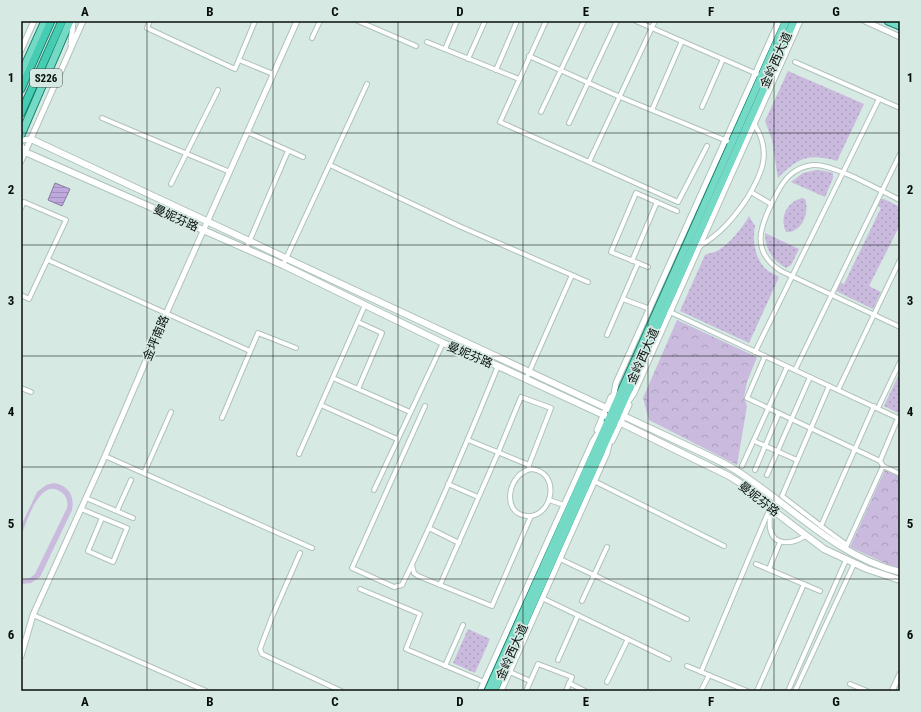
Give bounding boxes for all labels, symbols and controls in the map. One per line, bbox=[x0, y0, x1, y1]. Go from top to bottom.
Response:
text: A bbox=[81, 4, 89, 19]
text: B bbox=[206, 4, 214, 19]
text: C bbox=[331, 4, 339, 19]
text: D bbox=[456, 4, 464, 19]
text: E bbox=[583, 4, 590, 19]
text: F bbox=[708, 4, 714, 19]
text: G bbox=[832, 4, 840, 19]
street label: 金岭西大道 bbox=[757, 30, 795, 90]
road number: S226 bbox=[30, 69, 62, 87]
text: 1 bbox=[8, 70, 14, 85]
text: 1 bbox=[907, 70, 913, 85]
text: 2 bbox=[8, 182, 15, 197]
text: 2 bbox=[907, 182, 914, 197]
street label: 曼妮芬路 bbox=[151, 202, 201, 234]
text: 3 bbox=[8, 293, 14, 308]
text: 3 bbox=[907, 293, 913, 308]
street label: 金坪南路 bbox=[140, 313, 172, 363]
street label: 金岭西大道 bbox=[624, 326, 662, 386]
street label: 曼妮芬路 bbox=[445, 339, 495, 371]
text: 4 bbox=[8, 404, 15, 419]
text: 4 bbox=[907, 404, 914, 419]
street label: 曼妮芬路 bbox=[736, 479, 782, 519]
text: 5 bbox=[8, 516, 15, 531]
text: 5 bbox=[907, 516, 914, 531]
street label: 金岭西大道 bbox=[493, 622, 531, 682]
text: 6 bbox=[8, 627, 15, 642]
text: 6 bbox=[907, 627, 914, 642]
text: A bbox=[81, 694, 89, 709]
text: B bbox=[206, 694, 214, 709]
text: C bbox=[331, 694, 339, 709]
text: D bbox=[456, 694, 464, 709]
text: E bbox=[583, 694, 590, 709]
text: F bbox=[708, 694, 714, 709]
text: G bbox=[832, 694, 840, 709]

